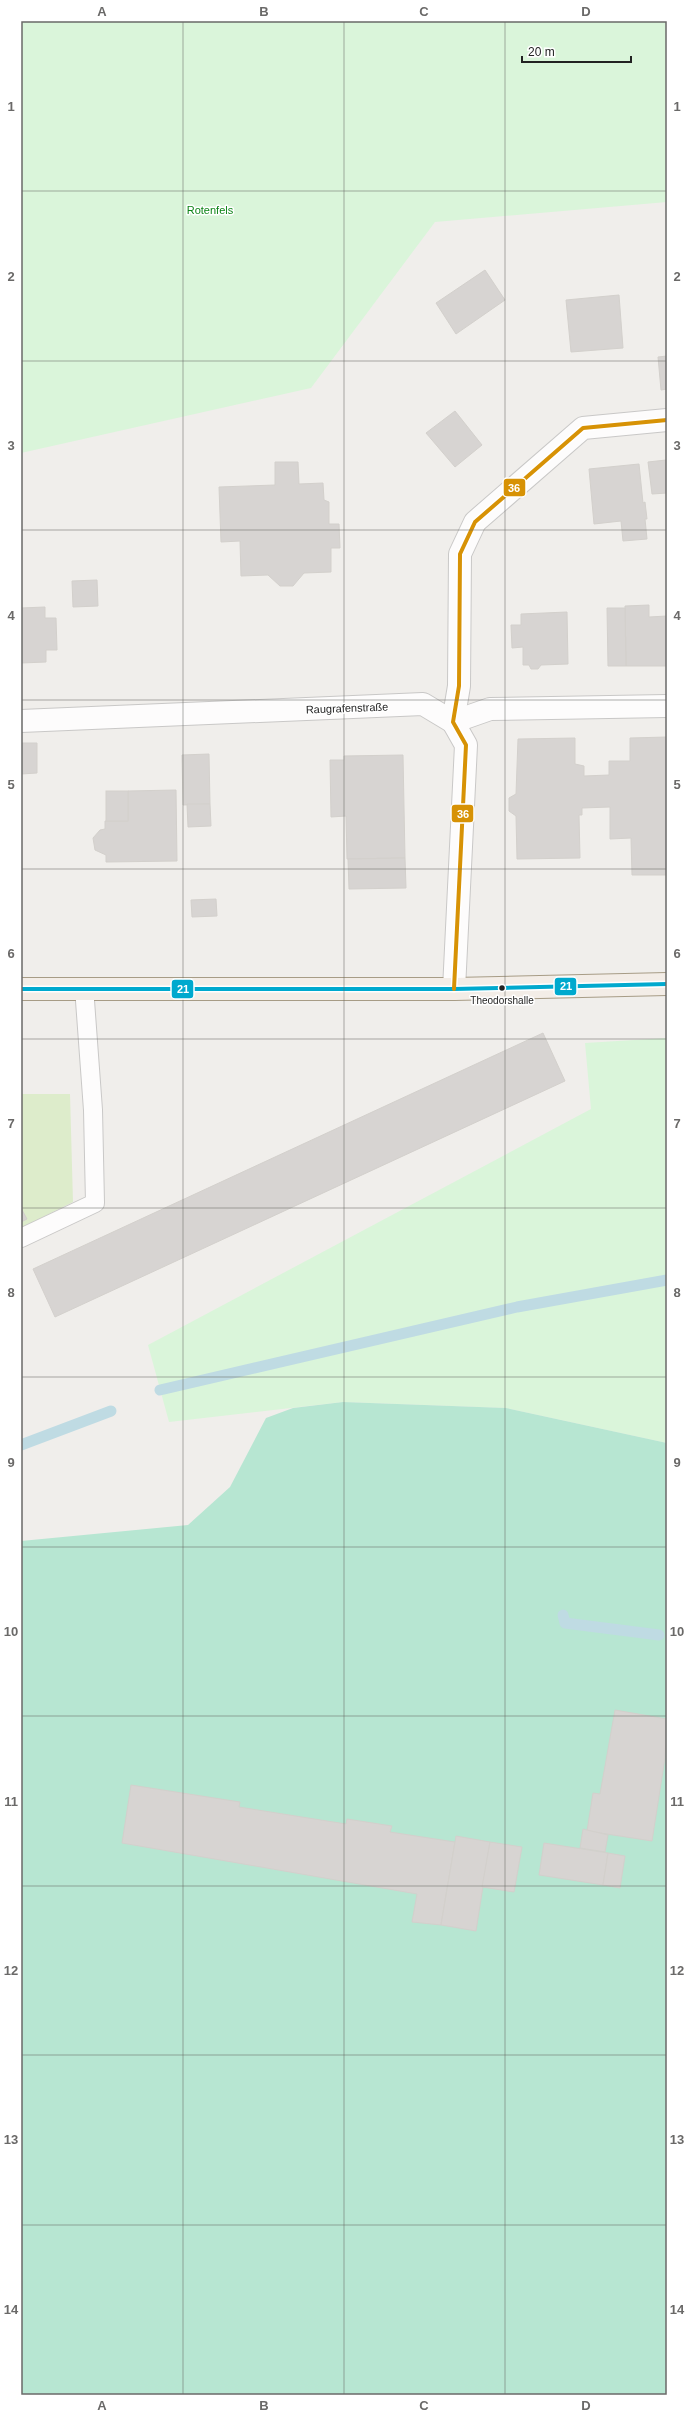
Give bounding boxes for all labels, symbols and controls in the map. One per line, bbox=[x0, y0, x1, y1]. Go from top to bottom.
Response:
text: A bbox=[97, 4, 107, 19]
text: B bbox=[259, 4, 269, 19]
text: C bbox=[419, 4, 429, 19]
text: D bbox=[581, 4, 591, 19]
scale bar bbox=[522, 38, 631, 64]
text: 20 m bbox=[528, 45, 555, 59]
text: 1 bbox=[7, 99, 15, 114]
text: 1 bbox=[673, 99, 681, 114]
park label: Rotenfels bbox=[187, 204, 234, 216]
text: 2 bbox=[7, 269, 15, 284]
text: 2 bbox=[673, 269, 681, 284]
text: 3 bbox=[7, 438, 15, 453]
text: 3 bbox=[673, 438, 681, 453]
line badge: 36 bbox=[503, 478, 526, 497]
text: 36 bbox=[508, 482, 520, 494]
text: 4 bbox=[7, 608, 15, 623]
text: 4 bbox=[673, 608, 681, 623]
street label: Raugrafenstraße bbox=[306, 701, 388, 715]
text: 5 bbox=[7, 777, 15, 792]
text: 5 bbox=[673, 777, 681, 792]
line badge: 36 bbox=[451, 804, 474, 823]
text: 36 bbox=[457, 808, 469, 820]
text: 6 bbox=[7, 946, 15, 961]
text: 6 bbox=[673, 946, 681, 961]
line badge: 21 bbox=[554, 977, 577, 996]
line badge: 21 bbox=[171, 979, 194, 999]
text: 21 bbox=[560, 980, 572, 992]
text: 21 bbox=[177, 983, 189, 995]
marker: Theodorshalle bbox=[497, 983, 507, 993]
place label: Theodorshalle bbox=[470, 995, 534, 1006]
text: 7 bbox=[7, 1116, 15, 1131]
text: 7 bbox=[673, 1116, 681, 1131]
text: 8 bbox=[7, 1285, 15, 1300]
text: 8 bbox=[673, 1285, 681, 1300]
text: 9 bbox=[7, 1455, 15, 1470]
text: 9 bbox=[673, 1455, 681, 1470]
text: 10 bbox=[4, 1624, 18, 1639]
text: 10 bbox=[670, 1624, 684, 1639]
text: 11 bbox=[4, 1794, 18, 1809]
text: 11 bbox=[670, 1794, 684, 1809]
text: 12 bbox=[4, 1963, 18, 1978]
text: 12 bbox=[670, 1963, 684, 1978]
text: 13 bbox=[4, 2132, 18, 2147]
text: 13 bbox=[670, 2132, 684, 2147]
text: 14 bbox=[4, 2302, 19, 2317]
text: 14 bbox=[670, 2302, 685, 2317]
text: A bbox=[97, 2398, 107, 2413]
text: B bbox=[259, 2398, 269, 2413]
text: C bbox=[419, 2398, 429, 2413]
text: D bbox=[581, 2398, 591, 2413]

